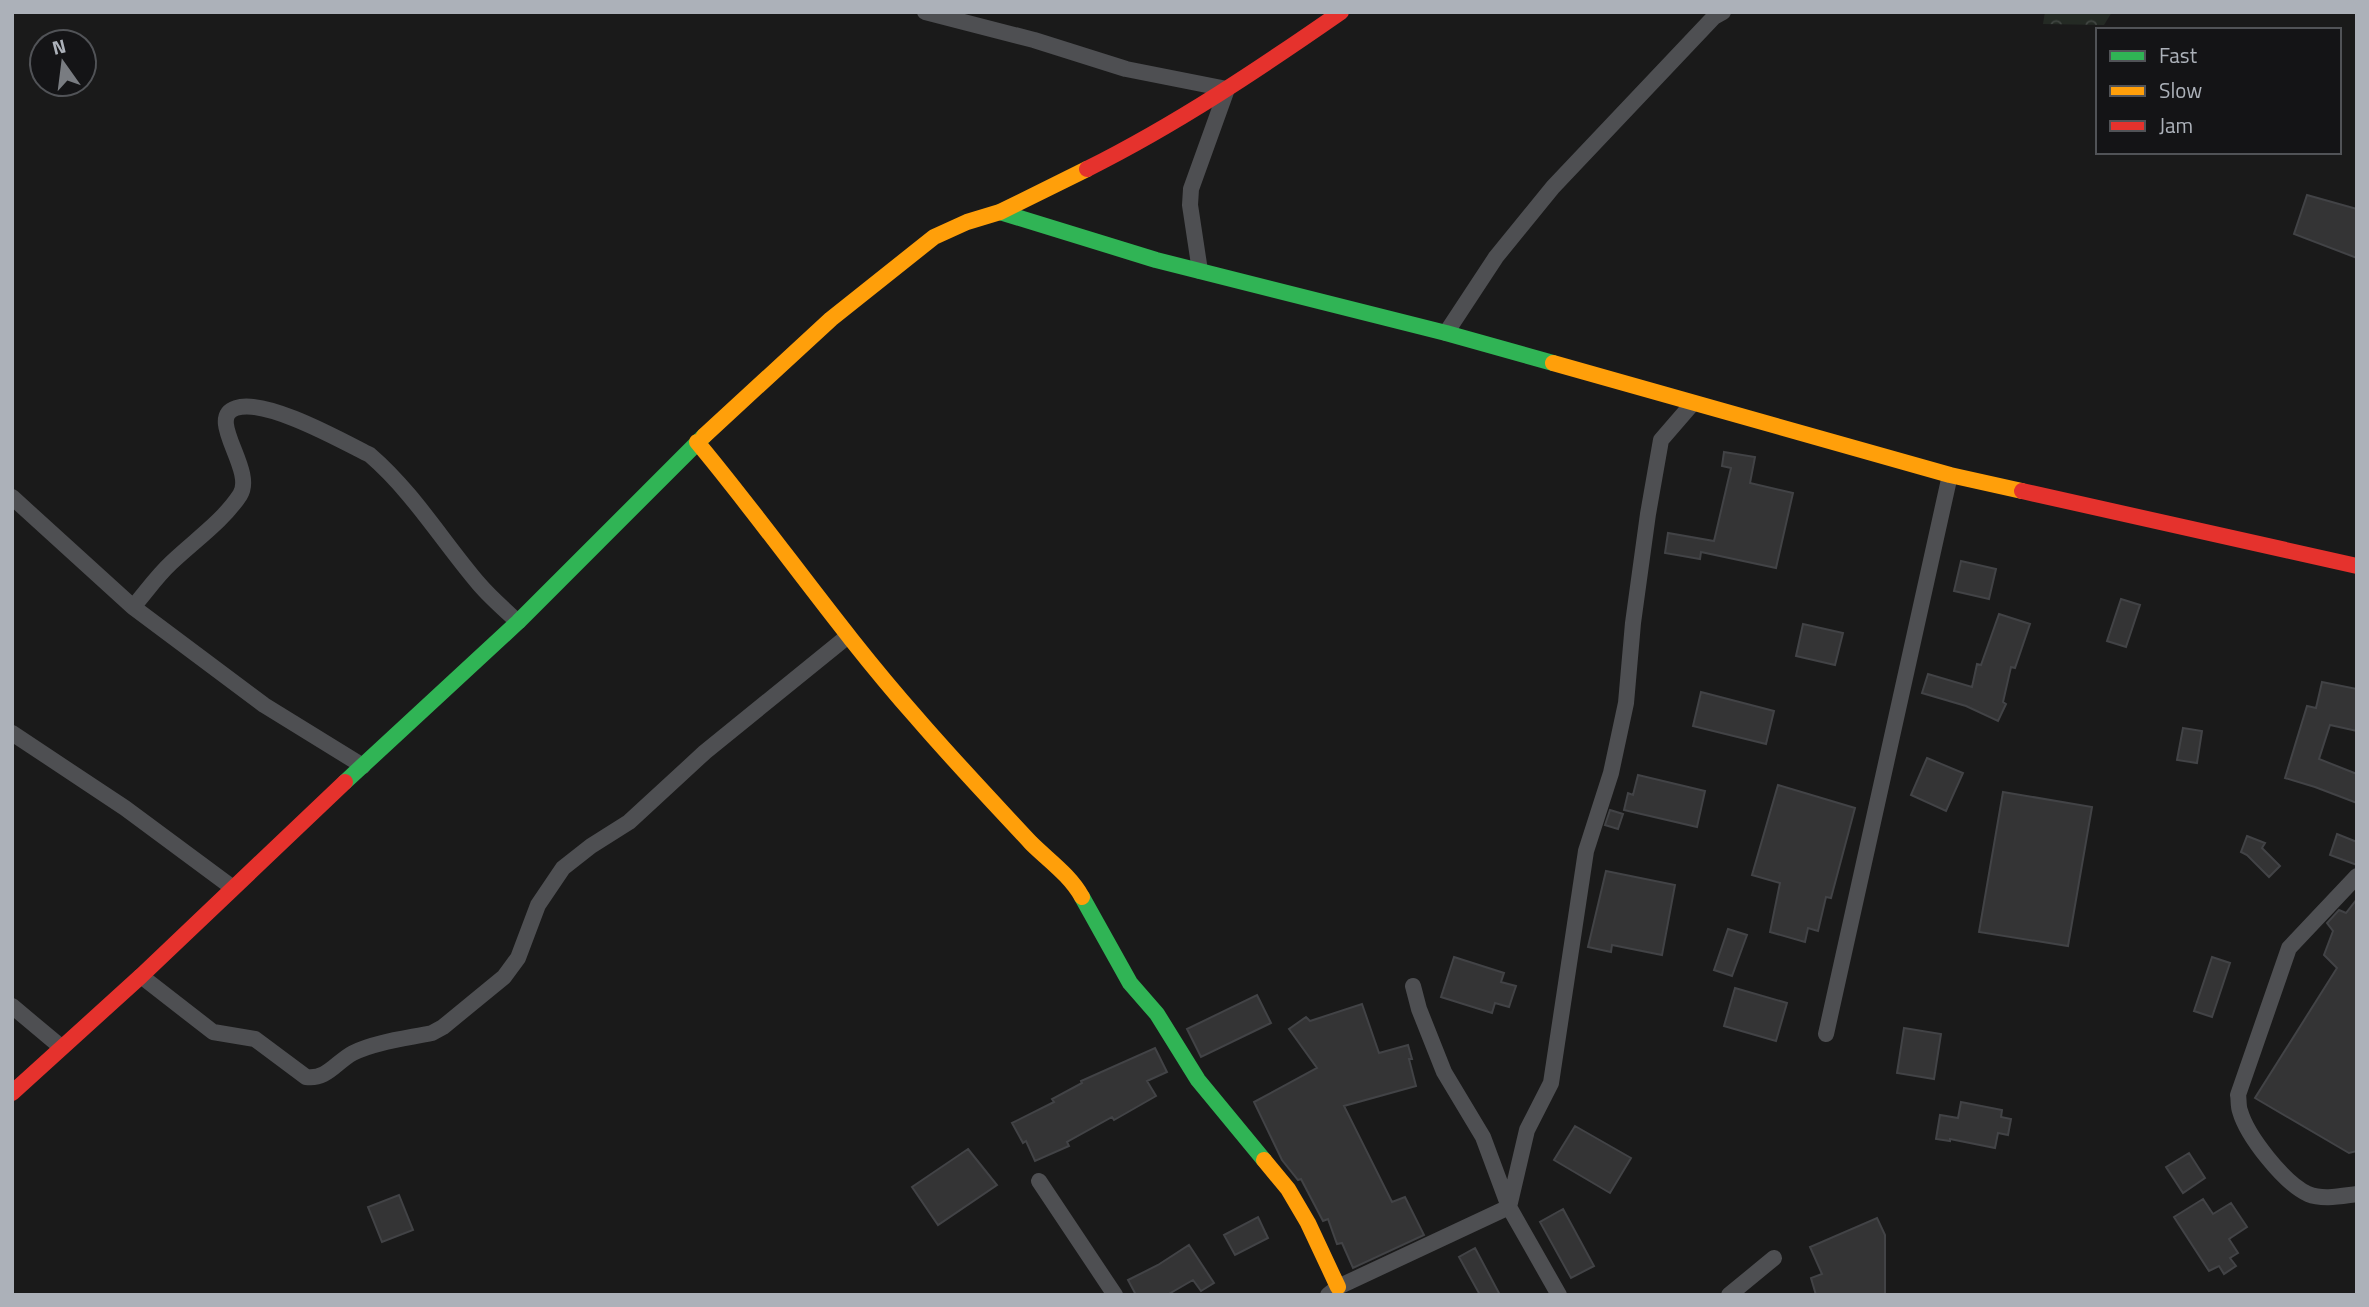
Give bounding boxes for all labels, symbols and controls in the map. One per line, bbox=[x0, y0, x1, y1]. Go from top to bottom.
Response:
north arrow bbox=[28, 28, 98, 98]
legend bbox=[2096, 28, 2341, 154]
text: N bbox=[49, 30, 69, 62]
text: Fast bbox=[2159, 39, 2198, 71]
text: Slow bbox=[2159, 74, 2202, 106]
text: Jam bbox=[2159, 109, 2193, 141]

